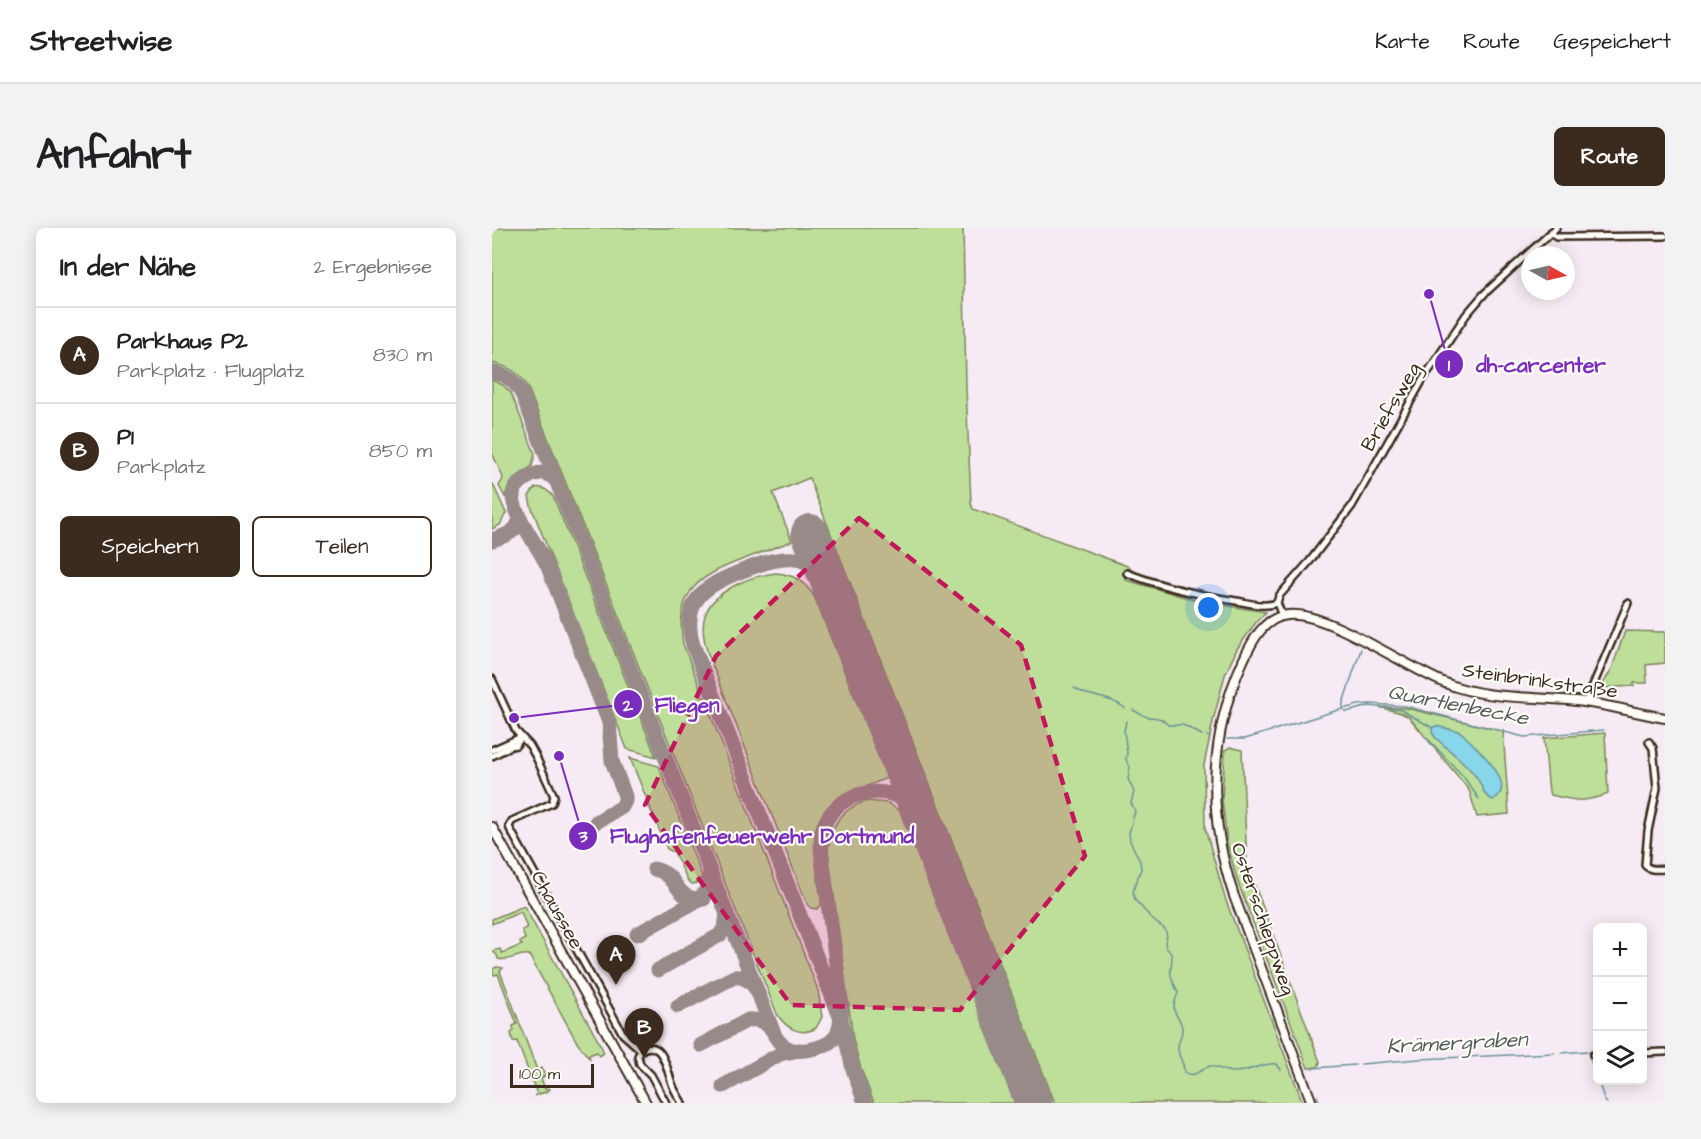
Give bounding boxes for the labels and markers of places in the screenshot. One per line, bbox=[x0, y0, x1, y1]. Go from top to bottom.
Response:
callout: dh-carcenter bbox=[1434, 345, 1618, 384]
callout: Fliegen bbox=[613, 685, 732, 724]
callout: Flughafenfeuerwehr Dortmund bbox=[568, 816, 926, 855]
pin: A bbox=[596, 936, 636, 985]
pin: B bbox=[624, 1008, 664, 1058]

